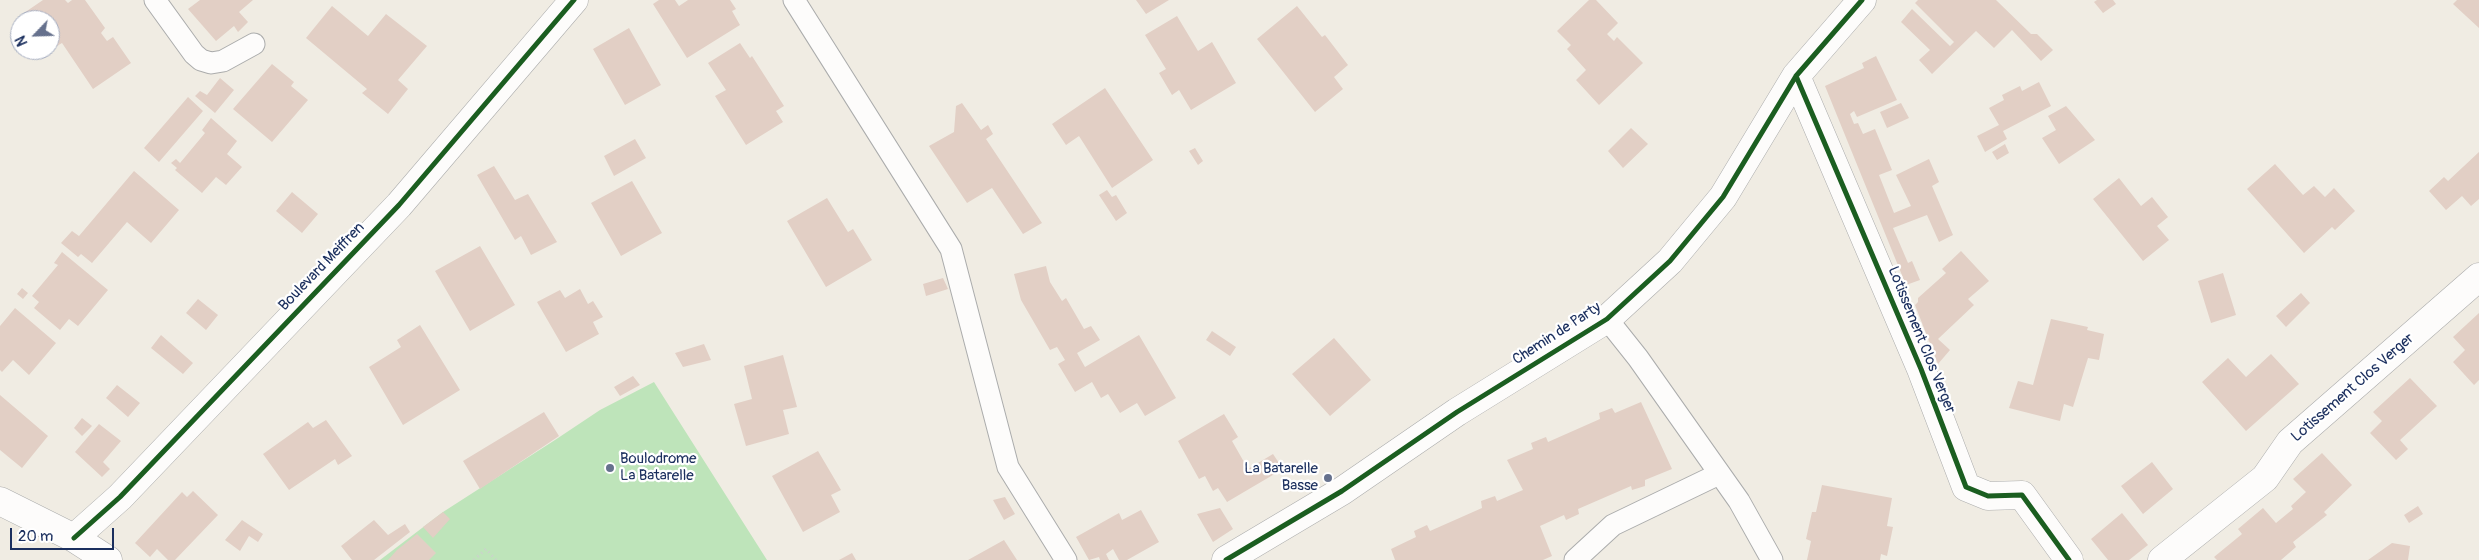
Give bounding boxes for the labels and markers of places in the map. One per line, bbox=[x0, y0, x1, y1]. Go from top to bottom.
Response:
place label: Boulodrome La Batarelle bbox=[620, 450, 696, 485]
place label: La Batarelle Basse bbox=[1244, 460, 1318, 495]
marker: Boulodrome La Batarelle bbox=[604, 462, 616, 474]
marker: La Batarelle Basse bbox=[1322, 472, 1334, 484]

